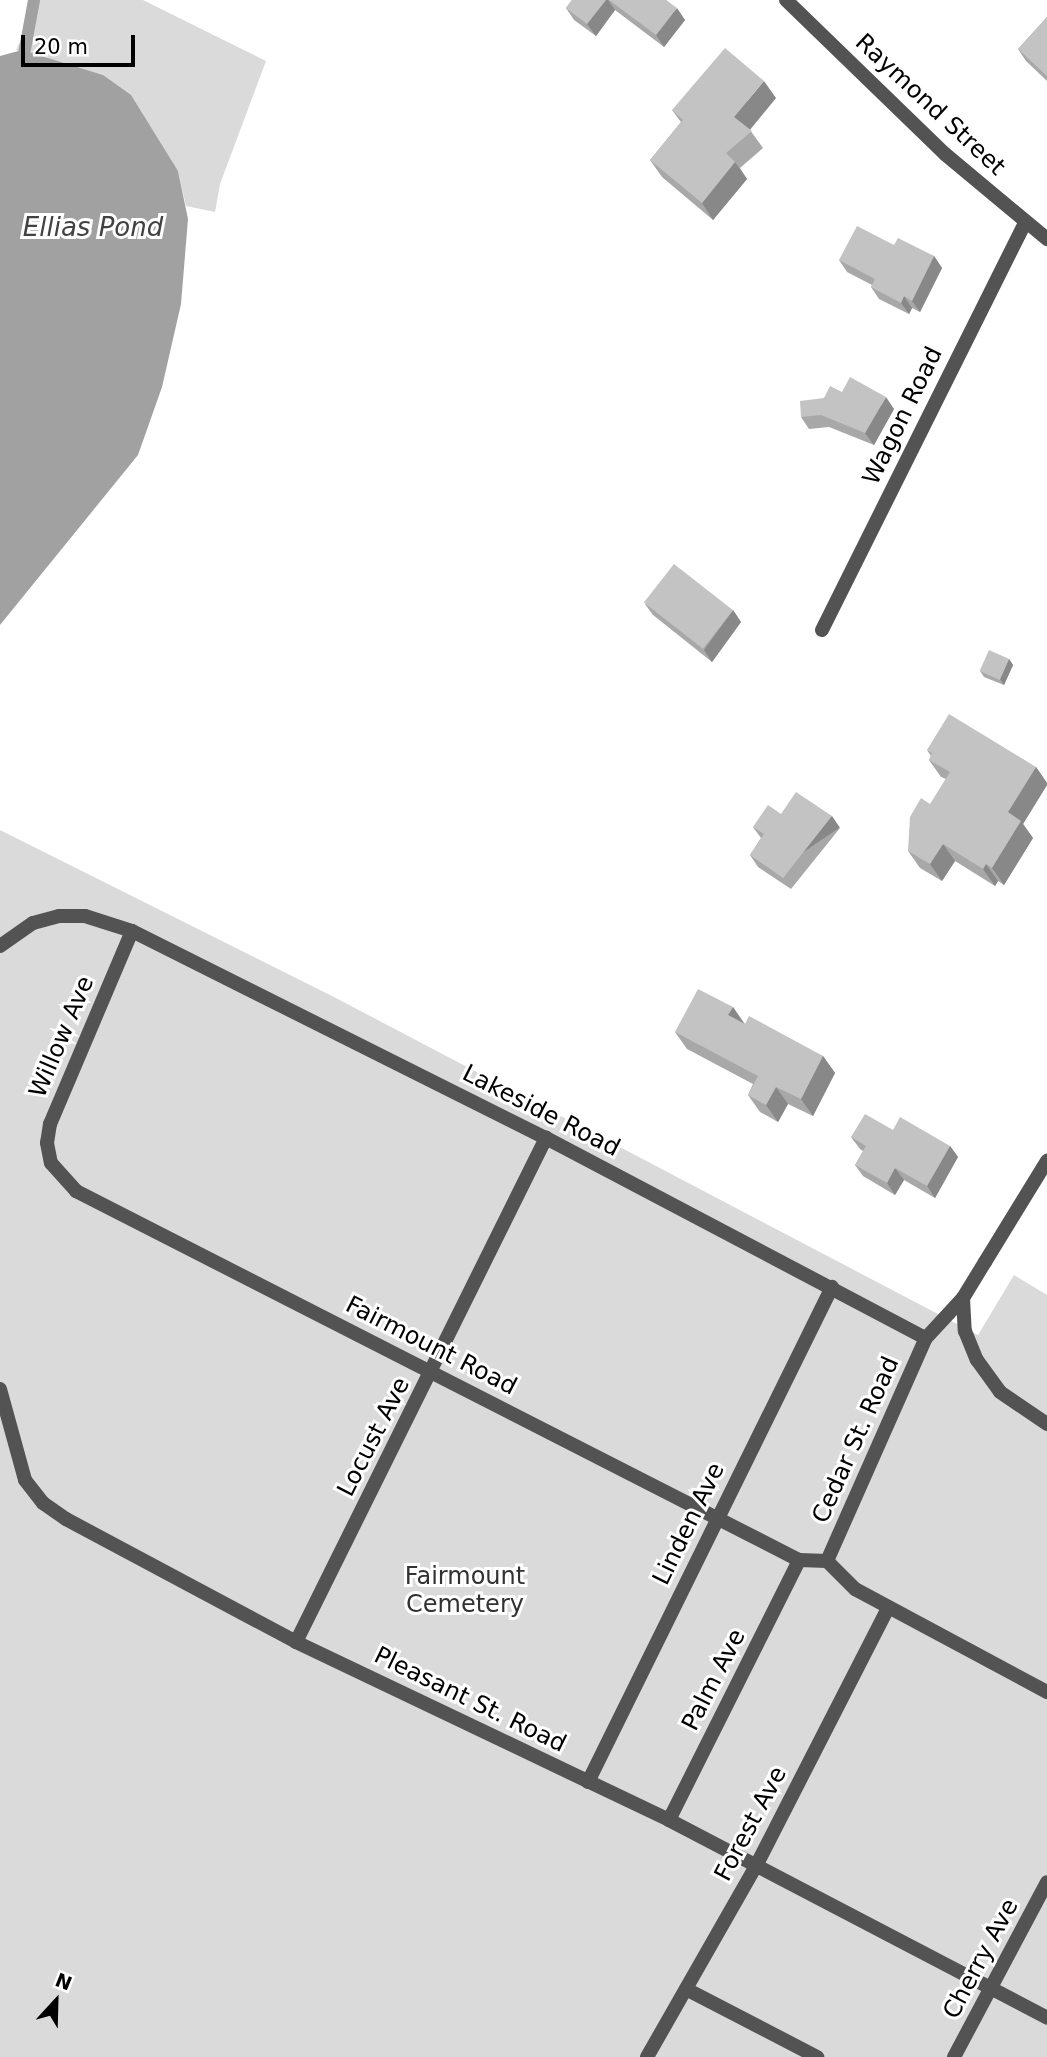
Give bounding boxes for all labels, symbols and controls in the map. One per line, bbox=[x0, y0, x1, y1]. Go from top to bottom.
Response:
scale bar bbox=[24, 21, 138, 65]
street label: Raymond Street bbox=[849, 28, 1011, 182]
text: 20 m bbox=[34, 35, 88, 59]
water label: Ellias Pond bbox=[23, 212, 163, 244]
street label: Wagon Road bbox=[857, 342, 949, 490]
street label: Willow Ave bbox=[24, 972, 100, 1102]
street label: Lakeside Road bbox=[457, 1059, 625, 1163]
street label: Fairmount Road bbox=[341, 1290, 521, 1402]
street label: Cedar St. Road bbox=[806, 1352, 906, 1528]
street label: Locust Ave bbox=[332, 1373, 416, 1501]
street label: Linden Ave bbox=[647, 1458, 731, 1590]
park label: Fairmount Cemetery bbox=[405, 1563, 525, 1619]
street label: Palm Ave bbox=[676, 1625, 752, 1735]
street label: Pleasant St. Road bbox=[369, 1641, 571, 1759]
street label: Forest Ave bbox=[709, 1762, 793, 1886]
street label: Cherry Ave bbox=[937, 1894, 1025, 2024]
north arrow bbox=[21, 1966, 91, 2036]
text: N bbox=[52, 1968, 75, 1995]

